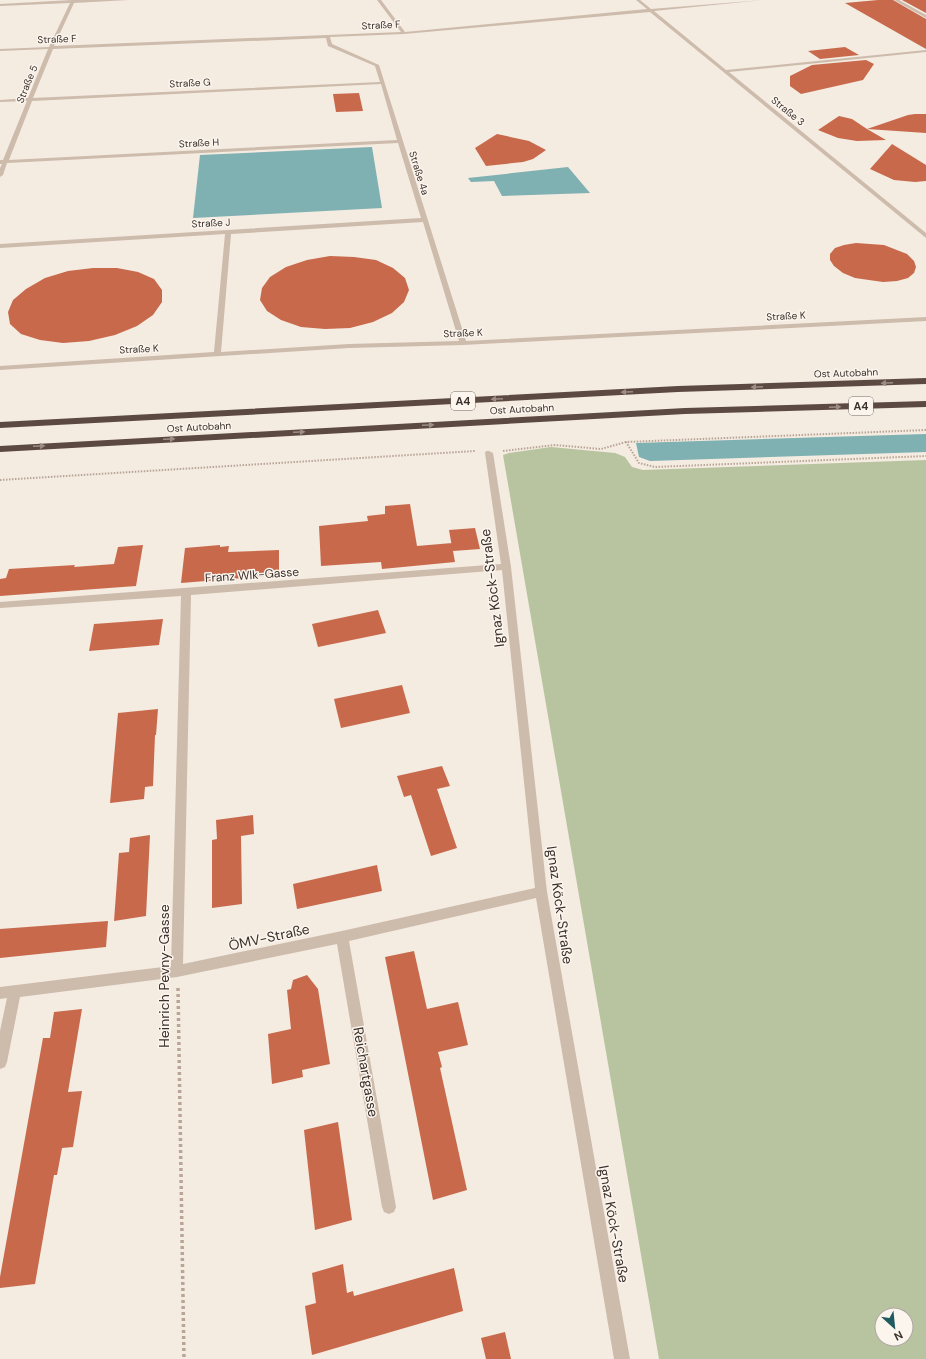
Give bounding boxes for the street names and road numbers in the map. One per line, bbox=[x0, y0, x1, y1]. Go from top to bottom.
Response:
street label: Straße F bbox=[361, 17, 401, 33]
street label: Straße F bbox=[37, 32, 77, 46]
street label: Straße 5 bbox=[14, 63, 40, 105]
street label: Straße G bbox=[169, 75, 211, 91]
street label: Straße 3 bbox=[769, 93, 808, 129]
street label: Straße H bbox=[178, 135, 220, 151]
street label: Straße 4a bbox=[406, 149, 432, 197]
street label: Straße J bbox=[191, 215, 231, 231]
street label: Straße K bbox=[766, 308, 806, 324]
street label: Straße K bbox=[443, 326, 483, 340]
street label: Straße K bbox=[119, 341, 159, 357]
street label: Ost Autobahn bbox=[814, 365, 879, 381]
road number: A4 bbox=[451, 392, 475, 410]
road number: A4 bbox=[849, 397, 873, 415]
street label: Ost Autobahn bbox=[490, 401, 555, 417]
street label: Ost Autobahn bbox=[167, 419, 232, 435]
street label: Ignaz Köck-Straße bbox=[476, 528, 508, 648]
street label: Franz Wlk-Gasse bbox=[204, 564, 300, 586]
street label: Ignaz Köck-Straße bbox=[543, 845, 577, 965]
street label: Heinrich Pevny-Gasse bbox=[155, 904, 173, 1048]
street label: ÖMV-Straße bbox=[227, 920, 311, 954]
street label: Reichartgasse bbox=[349, 1026, 383, 1118]
street label: Ignaz Köck-Straße bbox=[595, 1164, 633, 1284]

